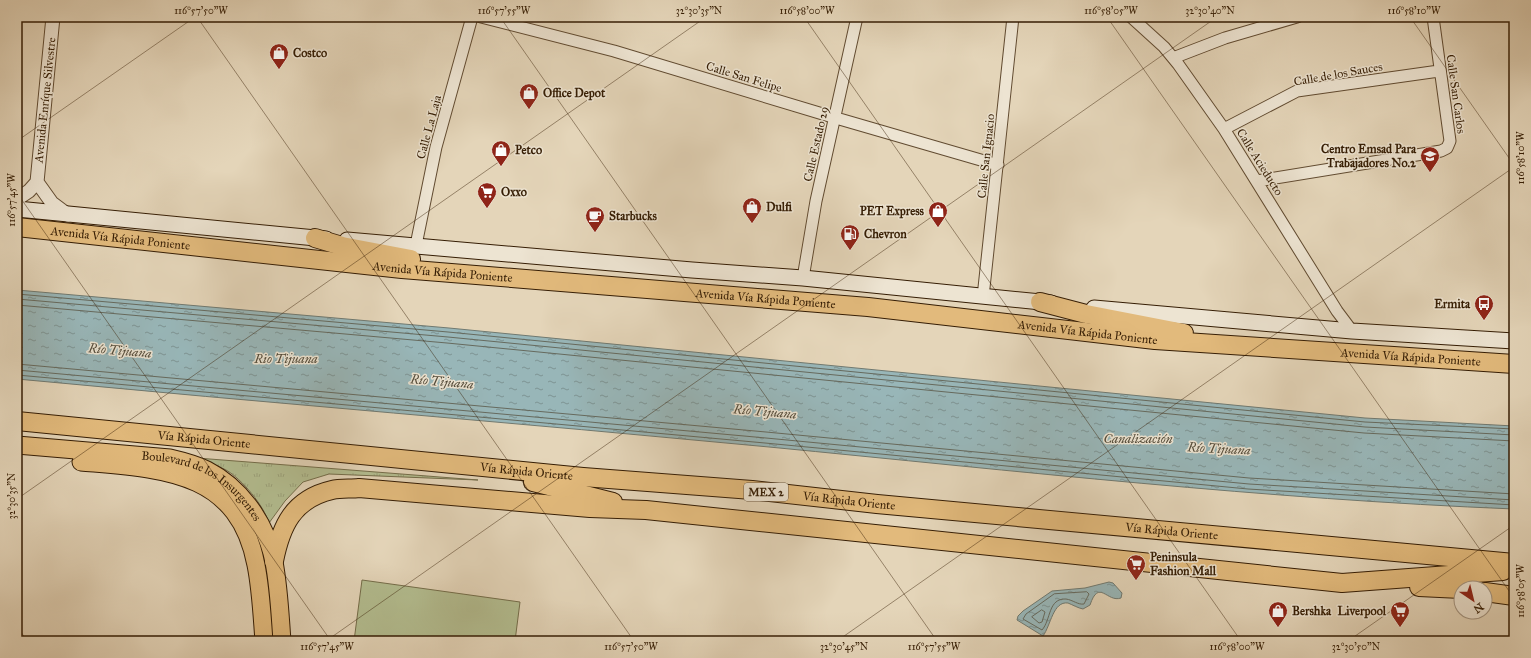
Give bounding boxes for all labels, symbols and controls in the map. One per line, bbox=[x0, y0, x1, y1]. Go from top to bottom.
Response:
text: 116°57'50"W bbox=[174, 5, 228, 17]
text: 116°57'55"W bbox=[478, 5, 531, 17]
text: 32°30'35"N bbox=[676, 5, 723, 17]
text: 116°58'00"W bbox=[780, 5, 835, 17]
text: 116°58'05"W bbox=[1084, 5, 1138, 17]
text: 32°30'40"N bbox=[1185, 5, 1235, 17]
text: 116°58'10"W bbox=[1388, 5, 1441, 17]
street label: Avenida Enríque Silvestre bbox=[31, 37, 60, 165]
shop icon: Costco bbox=[268, 42, 290, 70]
place label: Costco bbox=[293, 46, 327, 60]
street label: Calle San Carlos bbox=[1444, 54, 1468, 134]
street label: Calle San Felipe bbox=[704, 59, 784, 95]
street label: Calle de los Sauces bbox=[1292, 59, 1384, 89]
shop icon: Office Depot bbox=[518, 82, 540, 110]
place label: Office Depot bbox=[543, 86, 606, 101]
street label: Calle La Laja bbox=[414, 93, 445, 161]
street label: Calle Estado 29 bbox=[801, 105, 831, 183]
street label: Calle San Ignacio bbox=[975, 113, 998, 199]
street label: Calle Acieducto bbox=[1234, 126, 1286, 198]
text: 116°58'10"W bbox=[1515, 131, 1527, 184]
shop icon: Petco bbox=[490, 139, 512, 167]
place label: Centro Emsad Para Trabajadores No.2 bbox=[1321, 142, 1417, 171]
place label: Petco bbox=[515, 143, 542, 157]
school or university icon: Centro Emsad Para Trabajadores No.2 bbox=[1419, 145, 1441, 173]
text: 116°57'45"W bbox=[6, 173, 18, 227]
supermarket icon: Oxxo bbox=[476, 181, 498, 209]
place label: Oxxo bbox=[501, 185, 527, 199]
shop icon: Dulfi bbox=[741, 196, 763, 224]
place label: Dulfi bbox=[766, 200, 793, 214]
shop icon: PET Express bbox=[927, 200, 949, 228]
place label: PET Express bbox=[860, 204, 925, 219]
cafe icon: Starbucks bbox=[584, 205, 606, 233]
place label: Starbucks bbox=[609, 209, 658, 223]
fuel station icon: Chevron bbox=[839, 223, 861, 251]
street label: Avenida Vía Rápida Poniente bbox=[49, 224, 191, 253]
place label: Chevron bbox=[864, 227, 907, 241]
street label: Avenida Vía Rápida Poniente bbox=[371, 259, 513, 285]
street label: Avenida Vía Rápida Poniente bbox=[694, 286, 836, 311]
bus stop icon: Ermita bbox=[1473, 293, 1495, 321]
place label: Ermita bbox=[1434, 297, 1471, 311]
street label: Avenida Vía Rápida Poniente bbox=[1016, 317, 1158, 347]
water label: Río Tijuana bbox=[87, 340, 152, 362]
street label: Avenida Vía Rápida Poniente bbox=[1339, 345, 1481, 369]
water label: Rio Tijuana bbox=[253, 351, 318, 367]
water label: Río Tijuana bbox=[409, 371, 474, 393]
water label: Río Tijuana bbox=[732, 401, 797, 423]
street label: Vía Rápida Oriente bbox=[156, 428, 251, 451]
water label: Canalización bbox=[1103, 431, 1173, 447]
water label: Río Tijuana bbox=[1186, 439, 1251, 459]
street label: Boulevard de los Insurgentes bbox=[141, 449, 264, 524]
street label: Vía Rápida Oriente bbox=[478, 460, 574, 483]
text: 32°30'35"N bbox=[6, 472, 18, 519]
road number: MEX 2 bbox=[744, 483, 788, 501]
street label: Vía Rápida Oriente bbox=[801, 489, 896, 513]
street label: Vía Rápida Oriente bbox=[1124, 520, 1219, 543]
place label: Peninsula Fashion Mall bbox=[1150, 550, 1217, 578]
supermarket icon: Peninsula Fashion Mall bbox=[1125, 553, 1147, 581]
text: 116°58'05"W bbox=[1515, 564, 1527, 618]
north arrow bbox=[1453, 580, 1493, 620]
shop icon: Bershka bbox=[1267, 600, 1289, 628]
supermarket icon: Liverpool bbox=[1389, 600, 1411, 628]
text: N bbox=[1470, 600, 1486, 616]
place label: Bershka bbox=[1292, 604, 1332, 618]
place label: Liverpool bbox=[1337, 604, 1387, 619]
text: 116°57'45"W bbox=[300, 641, 354, 653]
text: 116°57'50"W bbox=[604, 641, 658, 653]
text: 32°30'45"N bbox=[820, 641, 869, 653]
text: 116°57'55"W bbox=[908, 641, 961, 653]
text: 116°58'00"W bbox=[1210, 641, 1265, 653]
text: 32°30'50"N bbox=[1332, 641, 1381, 653]

